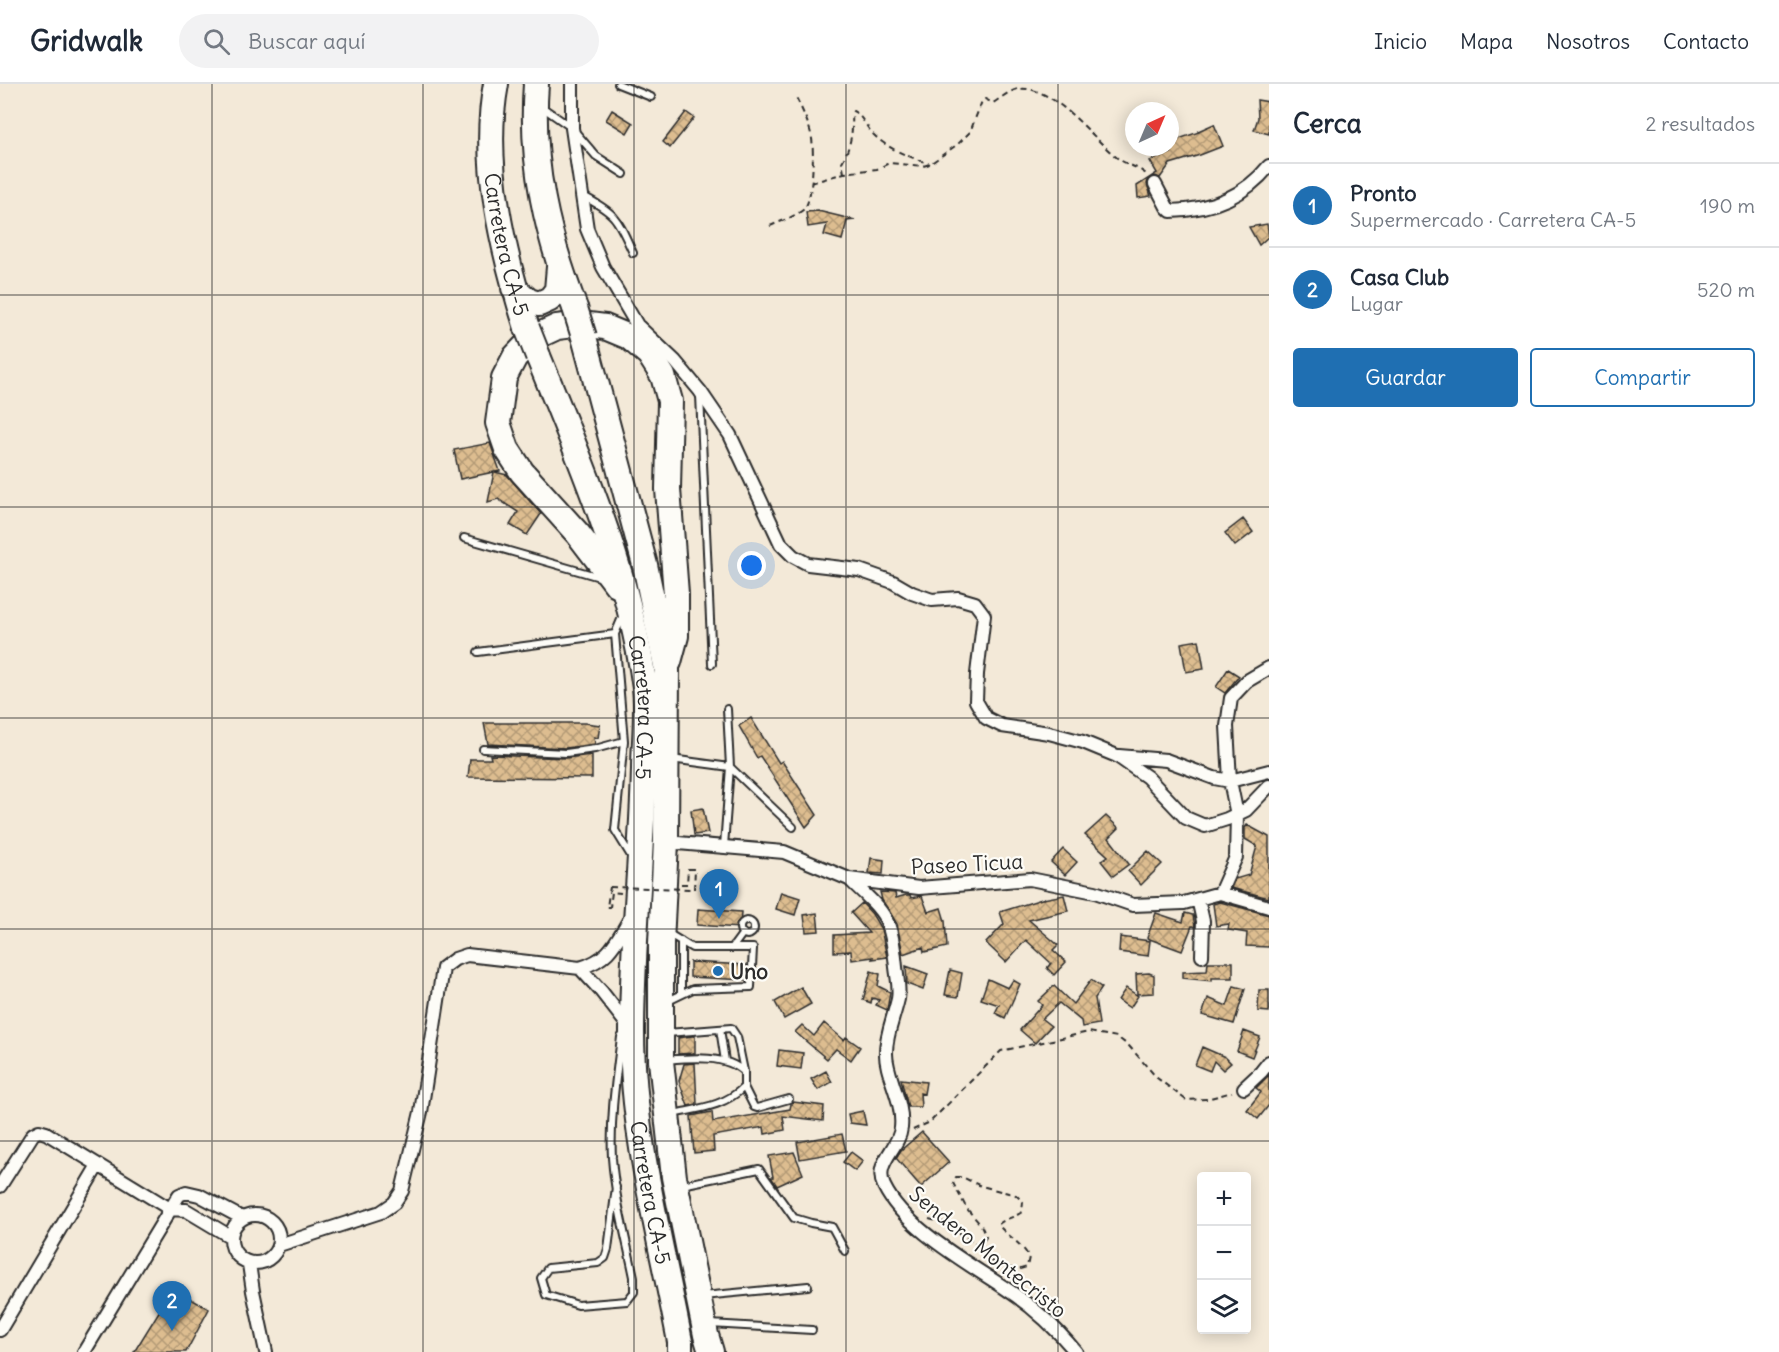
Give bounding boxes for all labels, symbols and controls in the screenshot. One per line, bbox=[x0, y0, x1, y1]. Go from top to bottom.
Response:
search box bbox=[179, 14, 599, 68]
text: Gridwalk bbox=[30, 23, 143, 59]
icon: search bbox=[200, 25, 233, 58]
text: Buscar aquí bbox=[248, 27, 365, 55]
text: Inicio bbox=[1374, 28, 1427, 55]
text: Mapa bbox=[1460, 28, 1513, 55]
text: Nosotros bbox=[1546, 28, 1630, 55]
text: Contacto bbox=[1663, 28, 1749, 55]
north arrow bbox=[1125, 102, 1179, 156]
text: Cerca bbox=[1293, 107, 1362, 140]
text: 2 resultados bbox=[1646, 111, 1755, 136]
street label: Carretera CA-5 bbox=[479, 172, 536, 319]
text: Pronto bbox=[1350, 179, 1417, 207]
text: 1 bbox=[1309, 193, 1316, 218]
text: 190 m bbox=[1700, 193, 1755, 218]
text: Supermercado · Carretera CA-5 bbox=[1350, 207, 1636, 232]
text: Casa Club bbox=[1350, 263, 1449, 291]
text: 2 bbox=[1307, 277, 1318, 302]
text: 520 m bbox=[1697, 277, 1755, 302]
text: Lugar bbox=[1350, 291, 1403, 316]
button: Guardar bbox=[1293, 348, 1518, 407]
button: Compartir bbox=[1530, 348, 1755, 407]
your location bbox=[737, 551, 766, 580]
street label: Carretera CA-5 bbox=[622, 633, 660, 780]
street label: Paseo Ticua bbox=[910, 848, 1024, 880]
pin: 1 bbox=[700, 870, 738, 919]
place label: Uno bbox=[730, 958, 768, 985]
marker: Uno bbox=[711, 964, 725, 978]
street label: Carretera CA-5 bbox=[625, 1119, 677, 1267]
map controls bbox=[1197, 1172, 1251, 1334]
button: + bbox=[1197, 1172, 1251, 1226]
street label: Sendero Montecristo bbox=[904, 1180, 1072, 1324]
button: − bbox=[1197, 1226, 1251, 1280]
button: layers bbox=[1197, 1280, 1251, 1334]
pin: 2 bbox=[152, 1282, 192, 1331]

